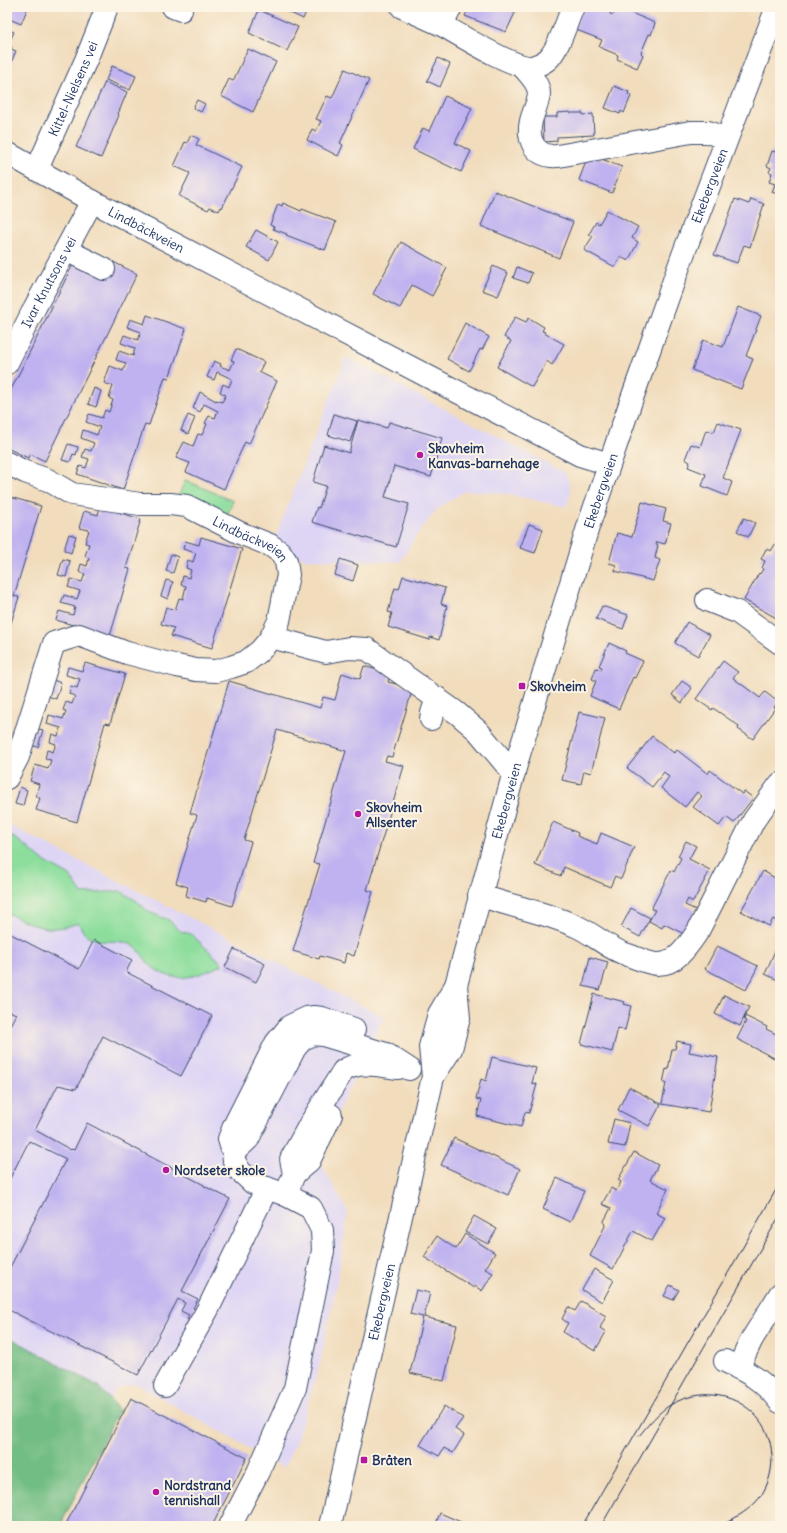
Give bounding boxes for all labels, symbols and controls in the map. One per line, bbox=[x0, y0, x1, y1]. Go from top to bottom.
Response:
street label: Kittel-Nielsens vei bbox=[44, 38, 101, 139]
street label: Ekebergveien bbox=[687, 145, 731, 225]
street label: Lindbäckveien bbox=[105, 202, 188, 257]
street label: Ivar Knutsons vei bbox=[18, 233, 80, 331]
place label: Skovheim Kanvas-barnehage bbox=[428, 440, 539, 472]
marker: Skovheim Kanvas-barnehage bbox=[415, 450, 425, 460]
street label: Ekebergveien bbox=[580, 450, 621, 531]
street label: Lindbäckveien bbox=[210, 512, 293, 565]
place label: Skovheim bbox=[530, 678, 587, 695]
marker: Skovheim bbox=[517, 681, 527, 691]
street label: Ekebergveien bbox=[488, 760, 525, 841]
place label: Skovheim Allsenter bbox=[366, 799, 423, 831]
marker: Skovheim Allsenter bbox=[353, 809, 363, 819]
place label: Nordseter skole bbox=[174, 1162, 265, 1179]
marker: Nordseter skole bbox=[161, 1165, 171, 1175]
street label: Ekebergveien bbox=[364, 1261, 399, 1342]
place label: Bråten bbox=[372, 1452, 412, 1469]
marker: Bråten bbox=[359, 1455, 369, 1465]
place label: Nordstrand tennishall bbox=[164, 1477, 231, 1509]
marker: Nordstrand tennishall bbox=[151, 1487, 161, 1497]

